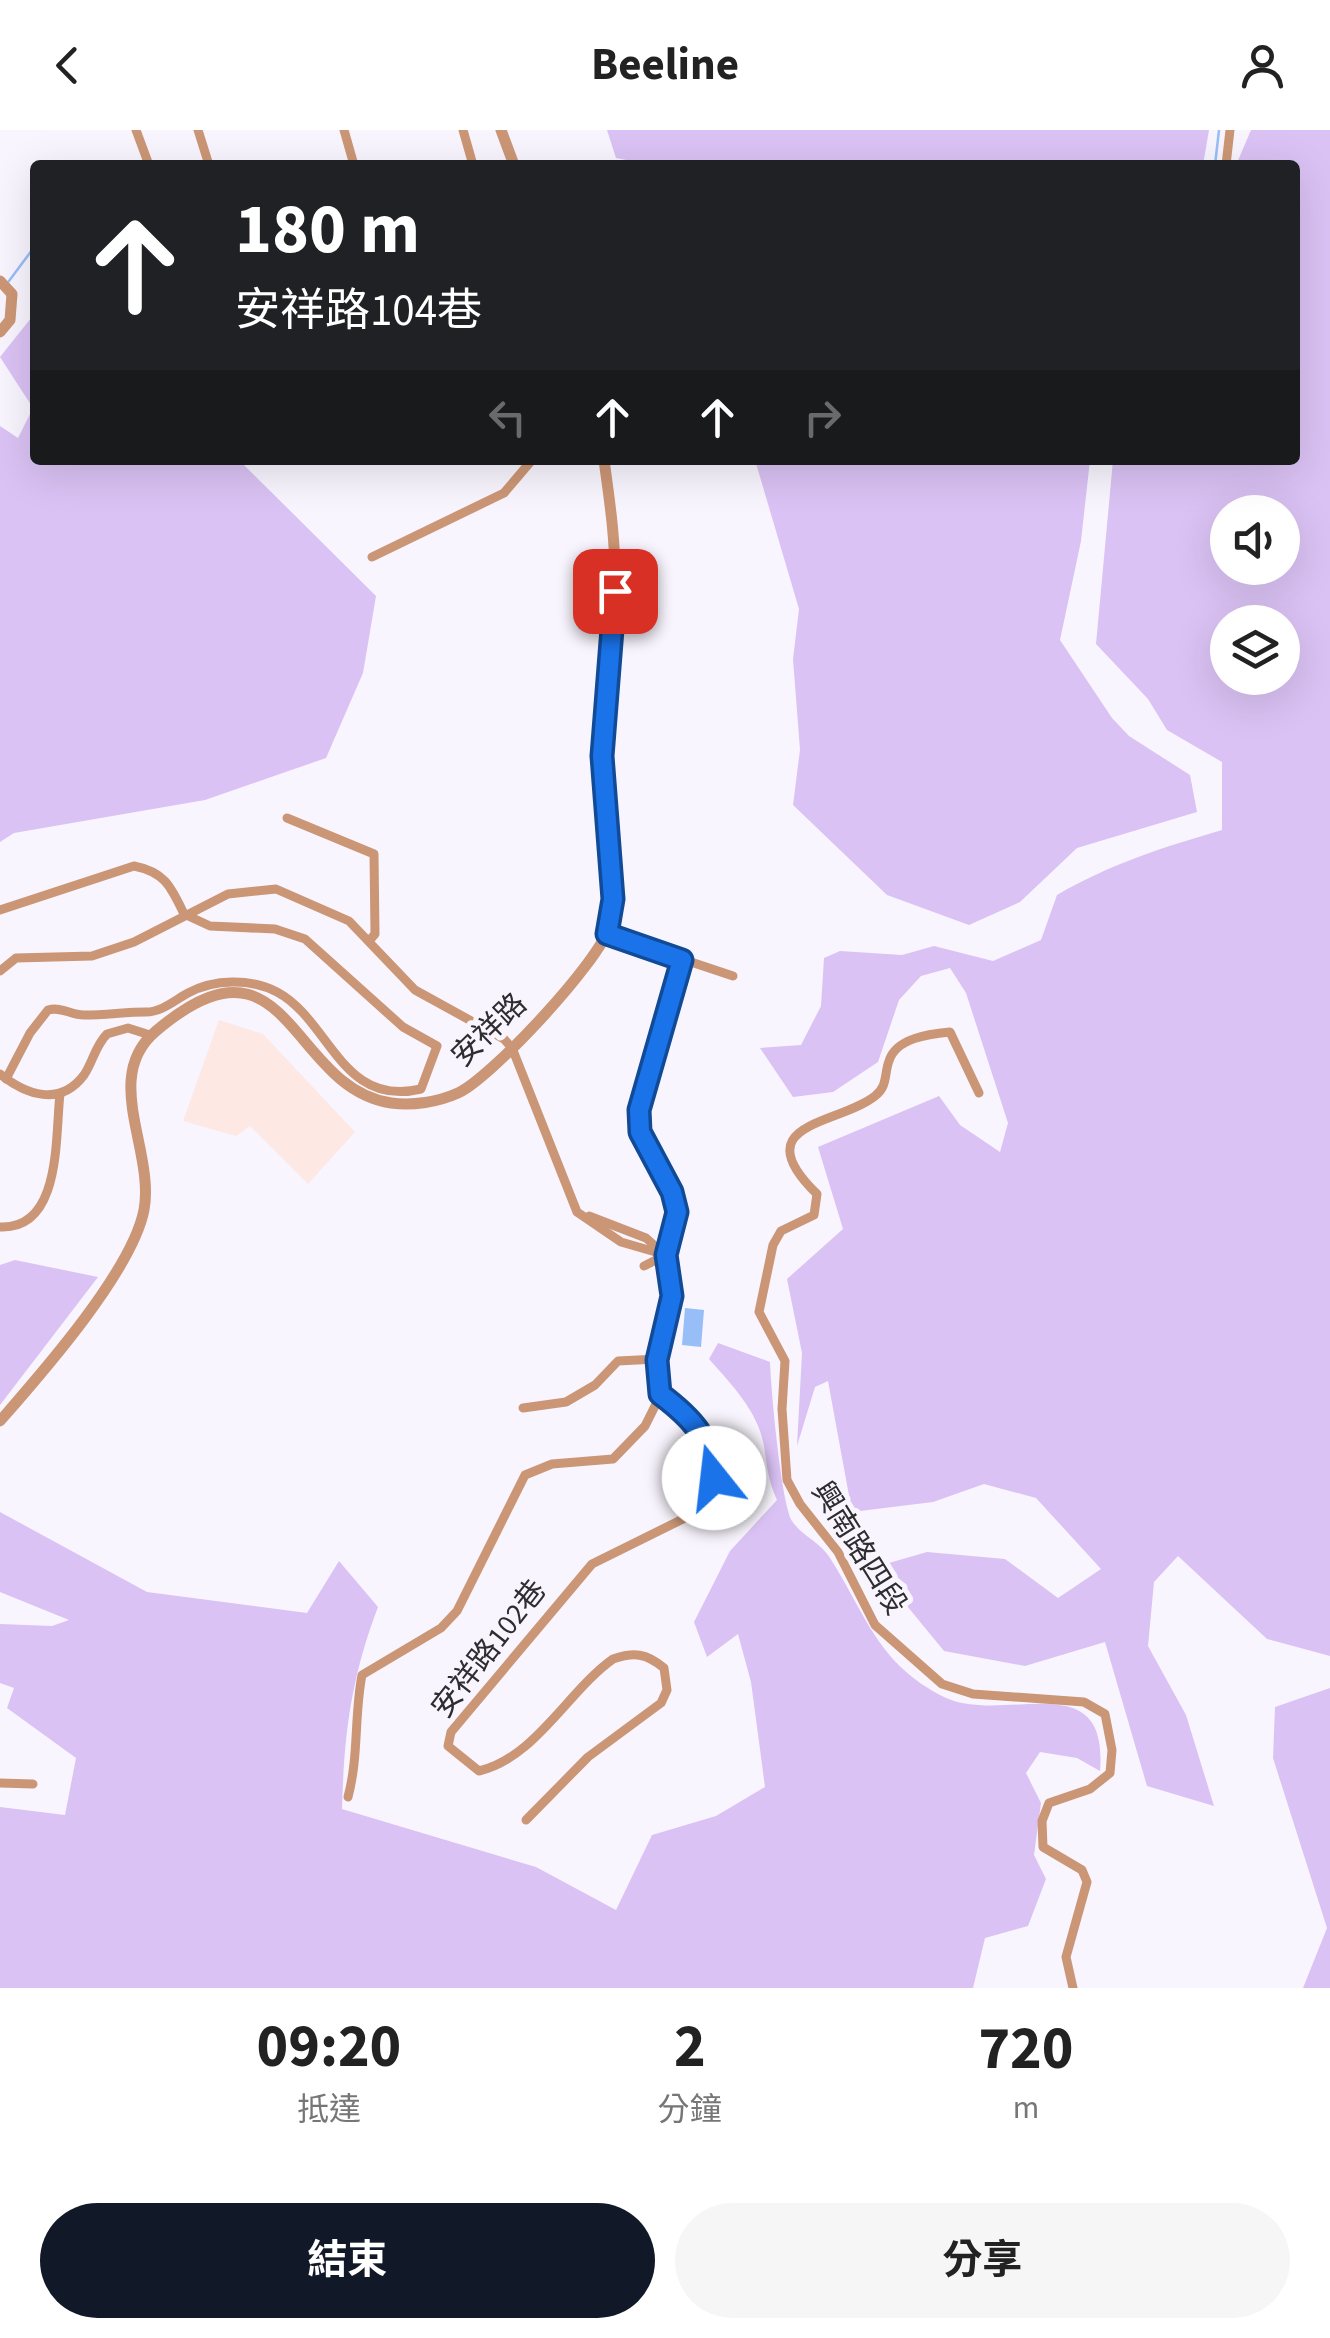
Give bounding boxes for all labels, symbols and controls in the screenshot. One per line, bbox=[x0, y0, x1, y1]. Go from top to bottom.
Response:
text: Beeline bbox=[591, 33, 739, 97]
icon: back bbox=[40, 38, 95, 93]
icon: person bbox=[1235, 38, 1290, 93]
text: 180 m bbox=[235, 180, 420, 280]
icon: ahead bbox=[70, 200, 200, 330]
text: 安祥路104巷 bbox=[235, 279, 482, 343]
icon: left bbox=[480, 390, 535, 445]
icon: ahead bbox=[585, 390, 640, 445]
icon: ahead bbox=[690, 390, 745, 445]
icon: right bbox=[795, 390, 850, 445]
map controls bbox=[1210, 495, 1300, 695]
button: sound bbox=[1210, 495, 1300, 585]
pin bbox=[573, 549, 658, 634]
icon: arrive bbox=[588, 564, 643, 619]
button: layers bbox=[1210, 605, 1300, 695]
street label: 安祥路 bbox=[442, 983, 536, 1077]
position arrow bbox=[662, 1426, 766, 1530]
street label: 興南路四段 bbox=[801, 1473, 917, 1623]
street label: 安祥路102巷 bbox=[421, 1571, 557, 1727]
text: 09:20 bbox=[257, 2005, 401, 2090]
text: 2 bbox=[674, 2005, 706, 2090]
text: 720 bbox=[978, 2007, 1073, 2092]
text: m bbox=[1013, 2085, 1039, 2131]
text: 抵達 bbox=[297, 2087, 361, 2133]
text: 分鐘 bbox=[658, 2087, 722, 2133]
button: 結束 bbox=[40, 2203, 655, 2318]
button: 分享 bbox=[675, 2203, 1290, 2318]

